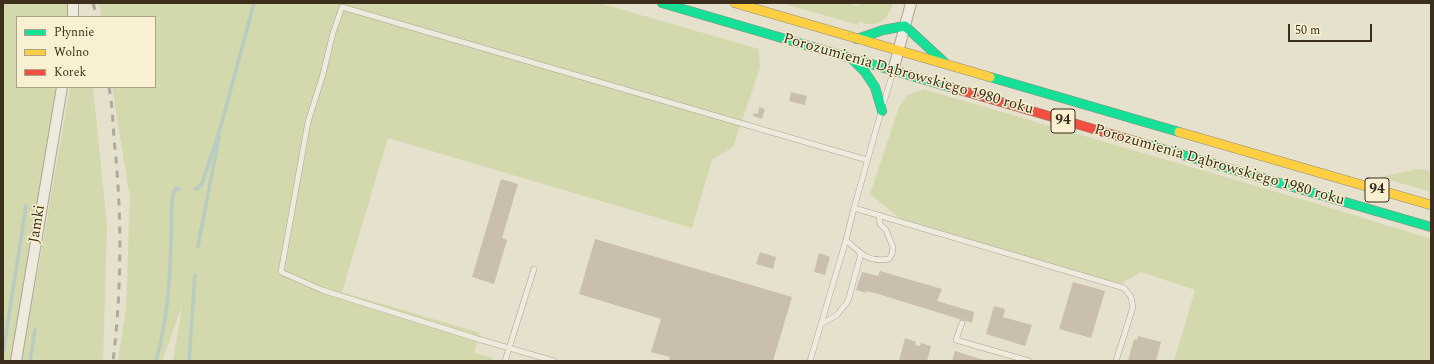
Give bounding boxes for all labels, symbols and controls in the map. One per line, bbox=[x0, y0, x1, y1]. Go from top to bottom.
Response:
legend bbox=[16, 16, 156, 88]
scale bar bbox=[1290, 16, 1374, 42]
text: 50 m bbox=[1295, 21, 1320, 40]
text: Płynnie bbox=[54, 23, 94, 42]
street label: Porozumienia Dąbrowskiego 1980 roku bbox=[781, 31, 1035, 119]
text: Wolno bbox=[54, 43, 89, 62]
text: Korek bbox=[54, 63, 86, 82]
road number: 94 bbox=[1051, 109, 1075, 133]
street label: Porozumienia Dąbrowskiego 1980 roku bbox=[1092, 122, 1346, 210]
road number: 94 bbox=[1365, 178, 1389, 202]
street label: Jamki bbox=[26, 204, 50, 244]

